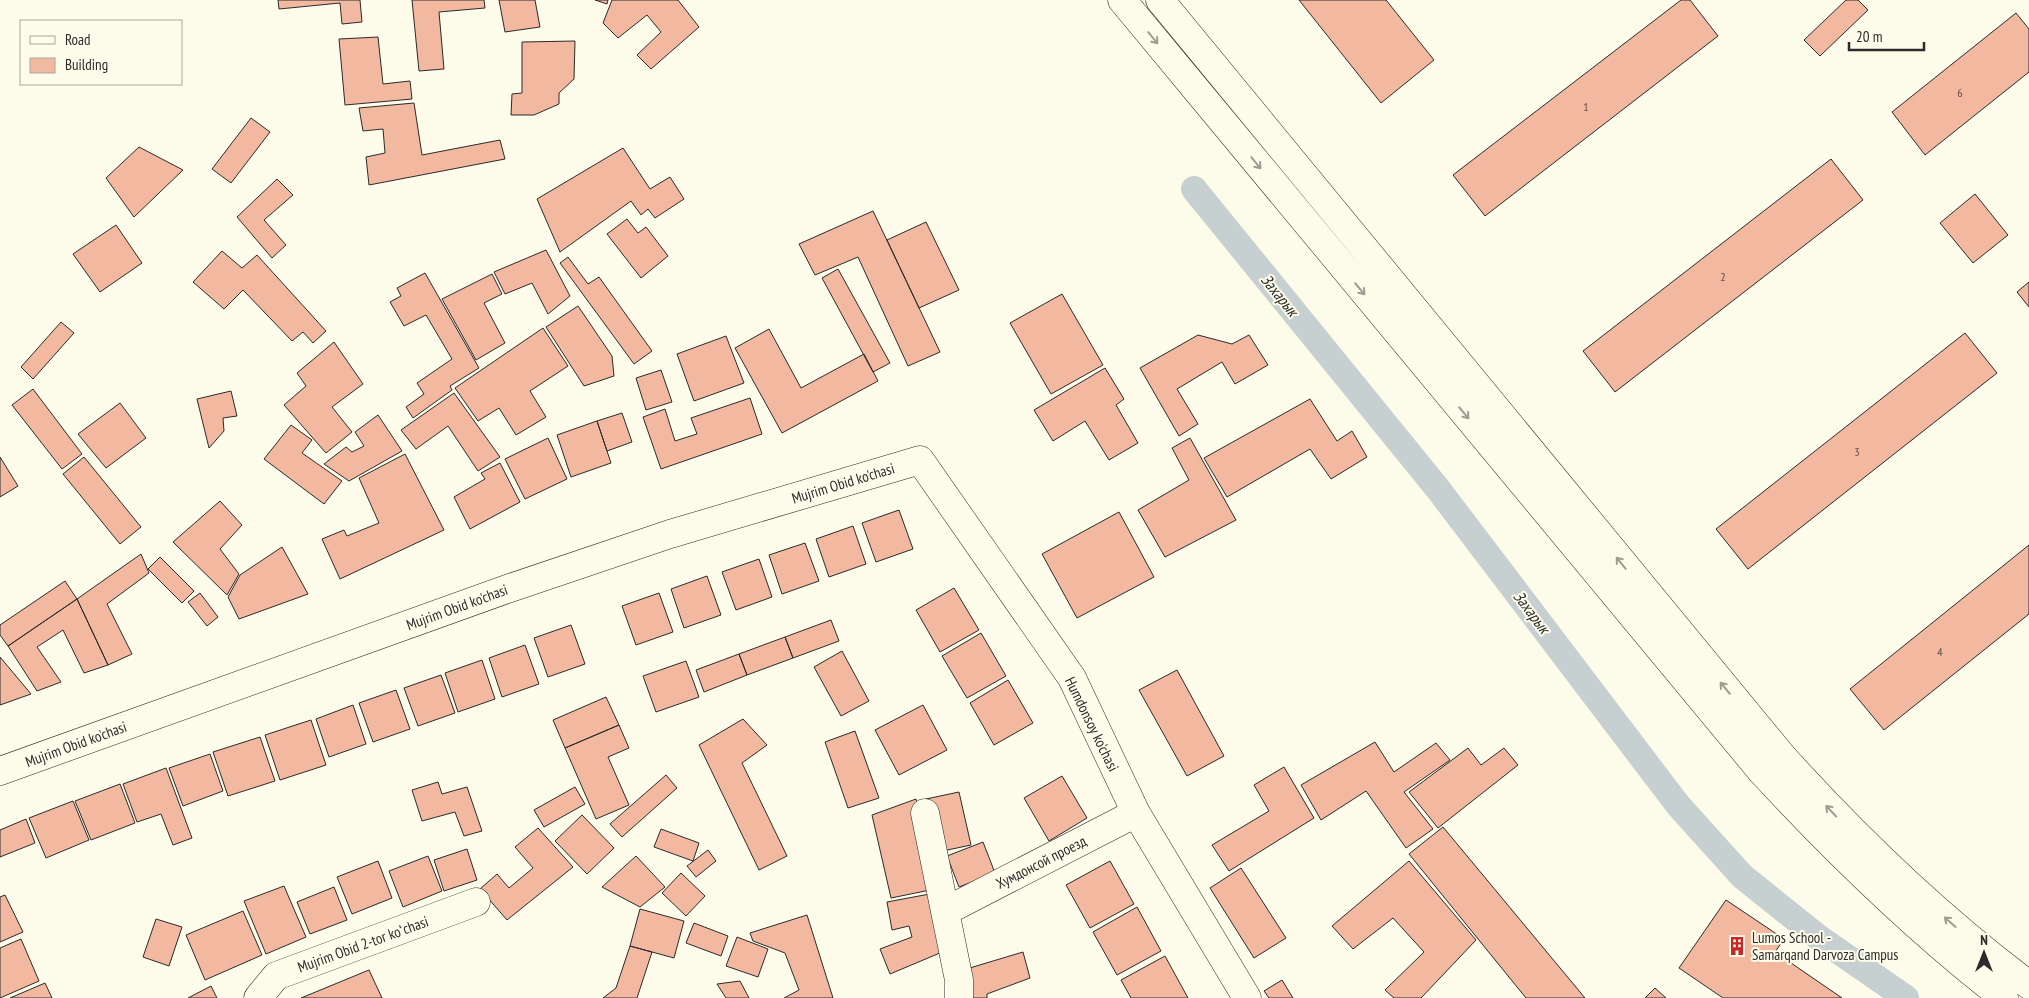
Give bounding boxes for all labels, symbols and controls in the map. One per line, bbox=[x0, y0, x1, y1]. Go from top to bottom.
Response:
legend bbox=[20, 20, 182, 85]
scale bar bbox=[1849, 20, 1924, 52]
text: 20 m bbox=[1856, 27, 1882, 46]
text: Road bbox=[65, 30, 91, 49]
one-way arrow bbox=[1148, 31, 1159, 44]
text: Building bbox=[65, 55, 108, 74]
house number: 6 bbox=[1957, 85, 1963, 100]
house number: 1 bbox=[1583, 99, 1589, 114]
one-way arrow bbox=[1251, 157, 1262, 170]
house number: 2 bbox=[1720, 269, 1726, 284]
water label: Захарык bbox=[1257, 270, 1304, 321]
one-way arrow bbox=[1354, 282, 1365, 295]
one-way arrow bbox=[1459, 406, 1470, 419]
house number: 3 bbox=[1854, 444, 1860, 459]
street label: Mujrim Obid ko'chasi bbox=[789, 458, 897, 508]
one-way arrow bbox=[1616, 557, 1627, 570]
street label: Mujrim Obid ko'chasi bbox=[404, 580, 510, 634]
water label: Захарык bbox=[1510, 587, 1556, 639]
house number: 4 bbox=[1937, 644, 1943, 659]
street label: Humdonsoy ko'chasi bbox=[1061, 674, 1123, 774]
one-way arrow bbox=[1719, 682, 1730, 695]
street label: Mujrim Obid ko'chasi bbox=[23, 717, 129, 771]
one-way arrow bbox=[1826, 804, 1837, 817]
street label: Хумдонсой проезд bbox=[993, 831, 1090, 893]
street label: Mujrim Obid 2-tor koʻchasi bbox=[295, 911, 431, 977]
one-way arrow bbox=[1943, 916, 1956, 928]
place label: Lumos School - Samarqand Darvoza Campus bbox=[1752, 928, 1898, 964]
north arrow bbox=[1959, 928, 2009, 978]
text: N bbox=[1980, 931, 1988, 949]
building icon: Lumos School - Samarqand Darvoza Campus bbox=[1726, 935, 1748, 957]

